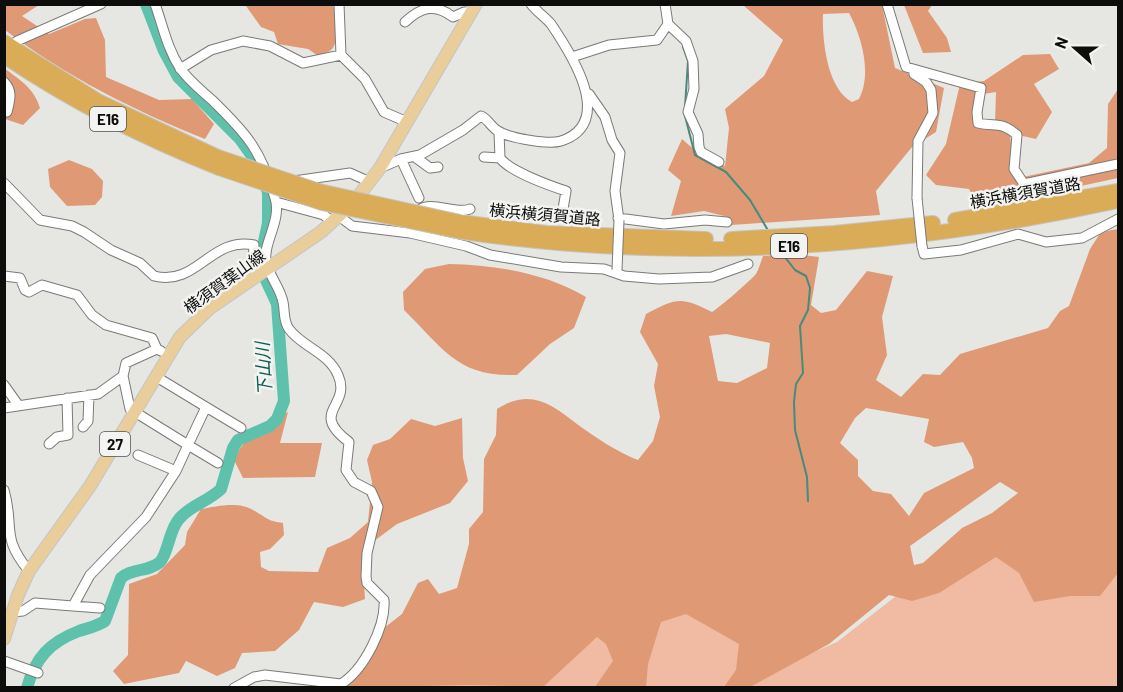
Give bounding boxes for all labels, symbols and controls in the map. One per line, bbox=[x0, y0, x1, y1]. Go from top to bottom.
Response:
north arrow bbox=[1045, 18, 1105, 78]
text: N bbox=[1050, 34, 1071, 51]
road number: E16 bbox=[90, 107, 126, 131]
street label: 横浜横須賀道路 bbox=[968, 173, 1082, 211]
street label: 横浜横須賀道路 bbox=[488, 200, 602, 228]
road number: E16 bbox=[771, 234, 807, 258]
street label: 横須賀葉山線 bbox=[180, 245, 268, 317]
water label: 下山川 bbox=[250, 339, 275, 397]
road number: 27 bbox=[100, 432, 130, 456]

